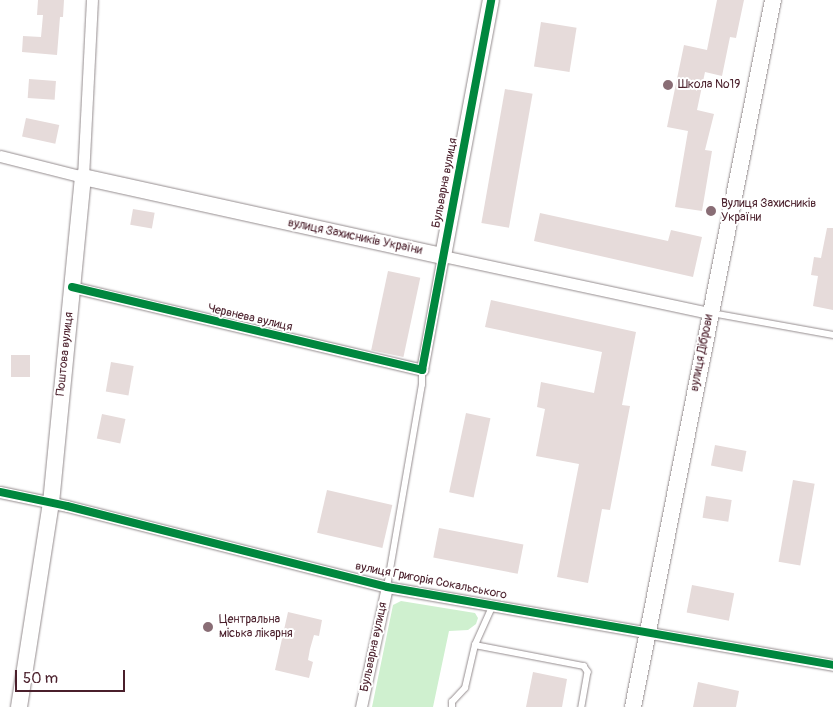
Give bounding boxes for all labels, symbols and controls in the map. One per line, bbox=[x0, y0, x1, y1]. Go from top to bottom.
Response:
place label: Школа №19 bbox=[678, 78, 740, 92]
marker: Школа №19 bbox=[662, 79, 674, 91]
street label: Бульварна вулиця bbox=[429, 137, 461, 229]
place label: Вулиця Захисників України bbox=[721, 197, 816, 225]
marker: Вулиця Захисників України bbox=[705, 205, 717, 217]
street label: вулиця Захисників України bbox=[287, 216, 423, 258]
street label: Червнева вулиця bbox=[206, 301, 294, 335]
street label: Поштова вулиця bbox=[53, 311, 77, 397]
street label: вулиця Діброви bbox=[687, 313, 717, 393]
street label: вулиця Григорія Сокальського bbox=[354, 559, 508, 603]
street label: Бульварна вулиця bbox=[357, 601, 391, 693]
place label: Центральна міська лікарня bbox=[219, 613, 293, 641]
marker: Центральна міська лікарня bbox=[201, 620, 215, 634]
scale bar bbox=[18, 660, 128, 692]
text: 50 m bbox=[23, 669, 58, 688]

